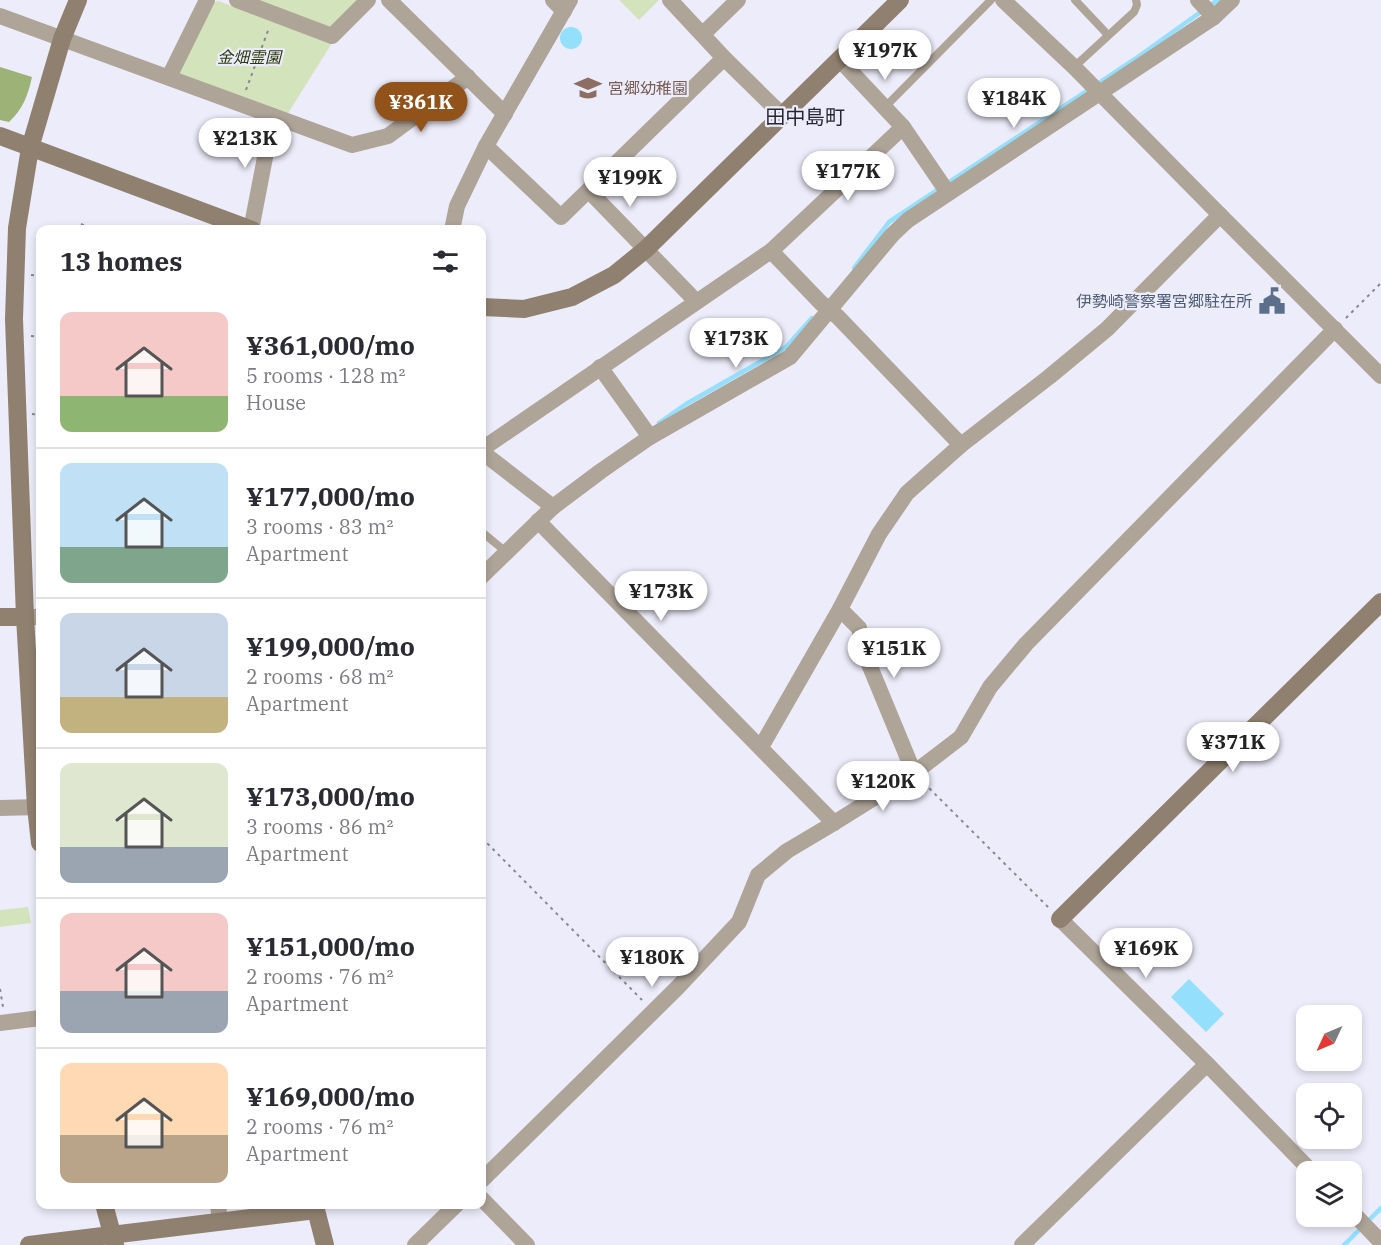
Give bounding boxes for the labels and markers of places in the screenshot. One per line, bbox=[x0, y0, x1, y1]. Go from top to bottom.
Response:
pin: ¥197K bbox=[843, 30, 927, 81]
school or university icon: 宮郷幼稚園 bbox=[573, 73, 603, 103]
place label: 宮郷幼稚園 bbox=[608, 78, 688, 98]
pin: ¥184K bbox=[972, 78, 1056, 129]
pin: ¥361K bbox=[379, 82, 463, 133]
pin: ¥213K bbox=[203, 118, 287, 169]
pin: ¥177K bbox=[806, 151, 890, 202]
pin: ¥199K bbox=[588, 157, 672, 208]
public building icon: 伊勢崎警察署宮郷駐在所 bbox=[1257, 286, 1287, 316]
place label: 伊勢崎警察署宮郷駐在所 bbox=[1076, 291, 1252, 311]
pin: ¥173K bbox=[694, 318, 778, 369]
pin: ¥173K bbox=[619, 571, 703, 622]
pin: ¥151K bbox=[852, 628, 936, 679]
pin: ¥371K bbox=[1191, 722, 1275, 773]
pin: ¥120K bbox=[841, 761, 925, 812]
pin: ¥169K bbox=[1104, 928, 1188, 979]
pin: ¥180K bbox=[610, 937, 694, 988]

